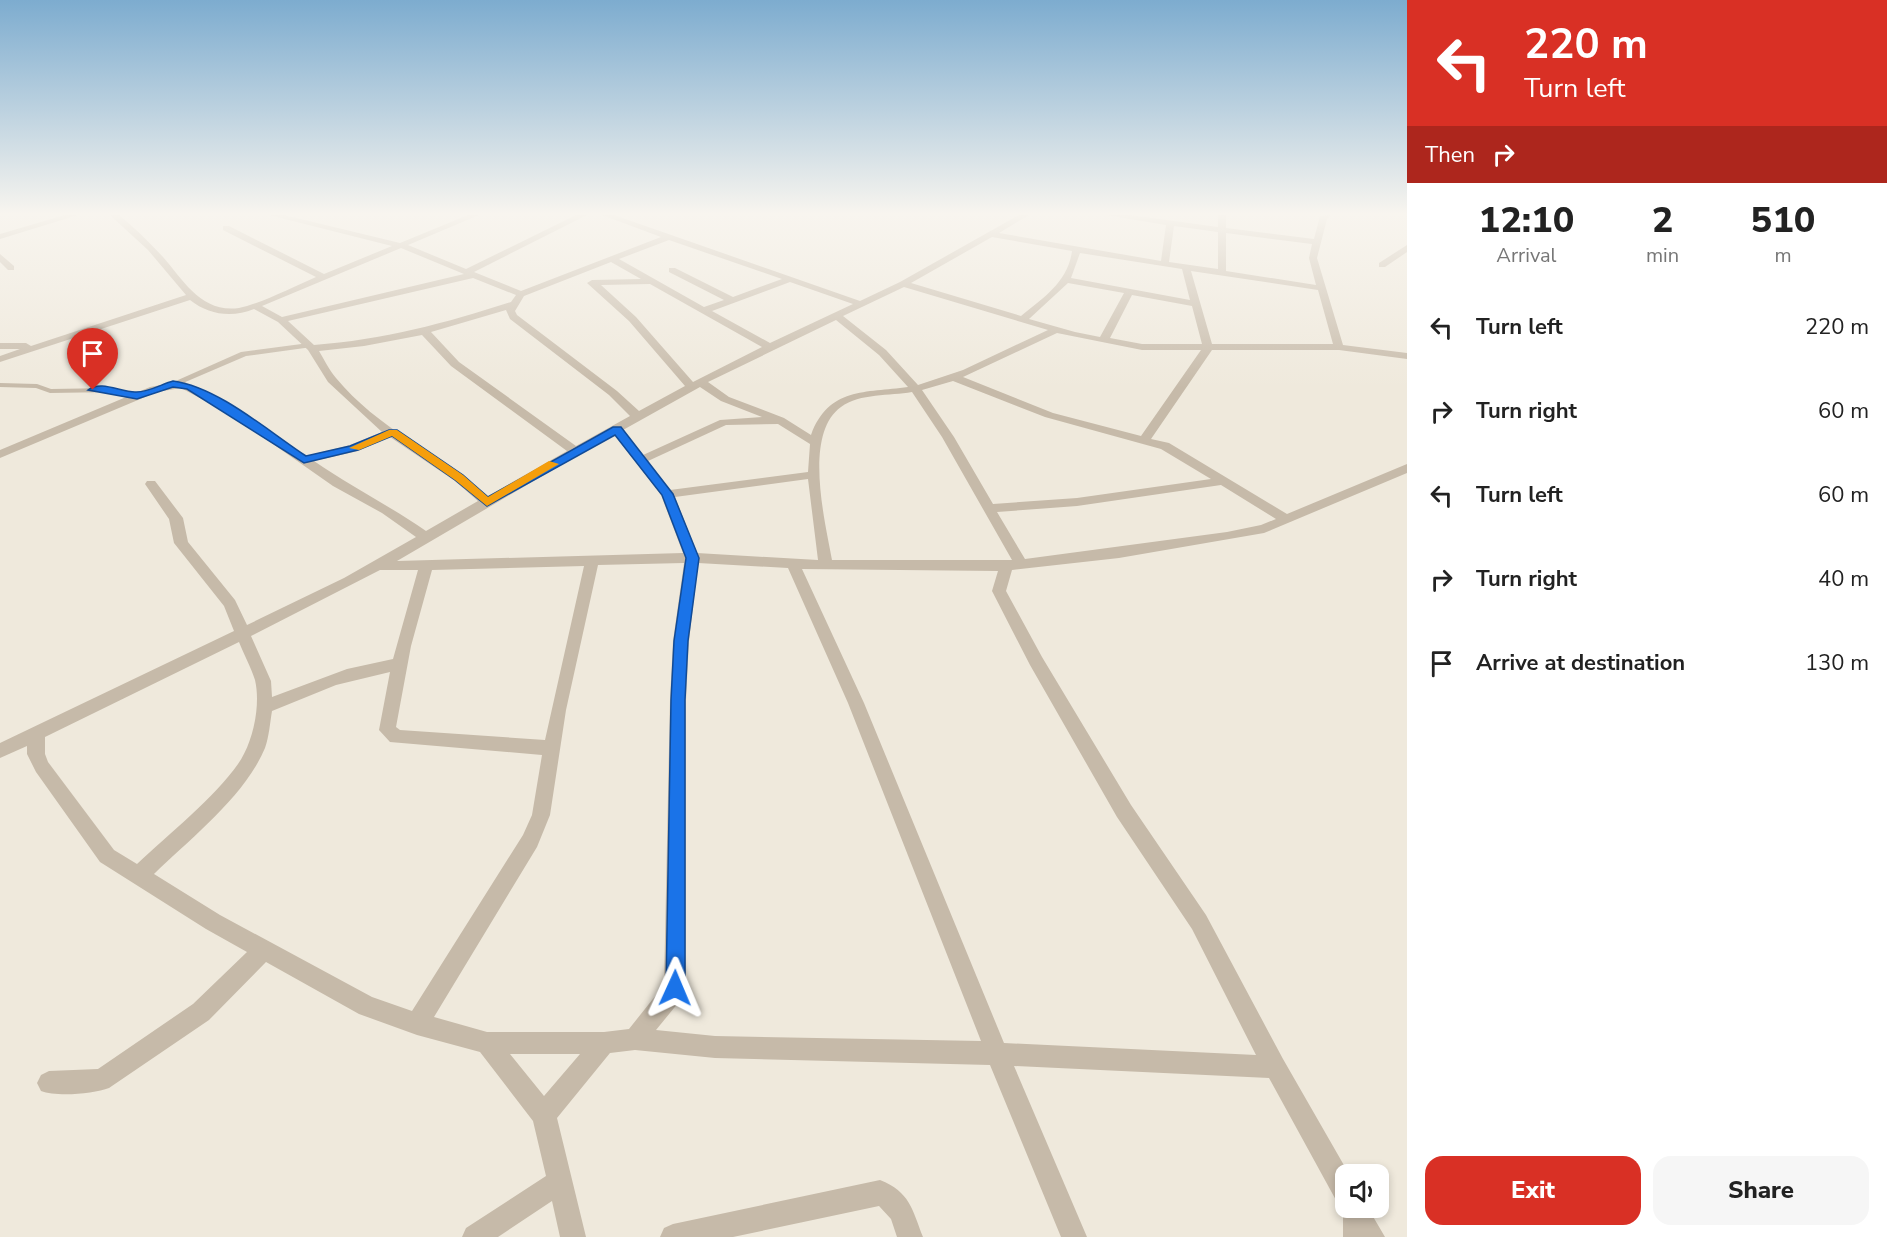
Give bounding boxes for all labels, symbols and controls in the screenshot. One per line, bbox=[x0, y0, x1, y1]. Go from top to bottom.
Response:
text: 220 m bbox=[1524, 16, 1648, 73]
icon: left bbox=[1425, 24, 1503, 102]
text: Turn left bbox=[1524, 70, 1625, 107]
icon: right bbox=[1487, 138, 1520, 171]
text: Then bbox=[1425, 140, 1475, 170]
text: 12:10 bbox=[1479, 196, 1574, 245]
text: 2 bbox=[1652, 196, 1673, 245]
text: 510 bbox=[1751, 196, 1815, 245]
text: Arrival bbox=[1496, 242, 1557, 269]
text: min bbox=[1646, 242, 1679, 269]
text: m bbox=[1774, 242, 1792, 269]
icon: left bbox=[1425, 311, 1458, 344]
text: Turn left bbox=[1476, 312, 1563, 342]
text: 220 m bbox=[1805, 312, 1869, 342]
pin bbox=[67, 328, 118, 390]
icon: arrive bbox=[76, 337, 109, 370]
icon: right bbox=[1425, 395, 1458, 428]
text: Turn right bbox=[1476, 396, 1577, 426]
text: 60 m bbox=[1818, 396, 1869, 426]
icon: left bbox=[1425, 479, 1458, 512]
text: Turn left bbox=[1476, 480, 1563, 510]
text: 60 m bbox=[1818, 480, 1869, 510]
icon: right bbox=[1425, 563, 1458, 596]
text: Turn right bbox=[1476, 564, 1577, 594]
text: 40 m bbox=[1818, 564, 1869, 594]
icon: arrive bbox=[1425, 647, 1458, 680]
text: Arrive at destination bbox=[1476, 648, 1685, 678]
text: 130 m bbox=[1805, 648, 1869, 678]
position arrow bbox=[643, 956, 707, 1020]
button: Exit bbox=[1425, 1156, 1641, 1225]
button: Share bbox=[1653, 1156, 1869, 1225]
map controls bbox=[1335, 1164, 1389, 1218]
button: sound bbox=[1335, 1164, 1389, 1218]

